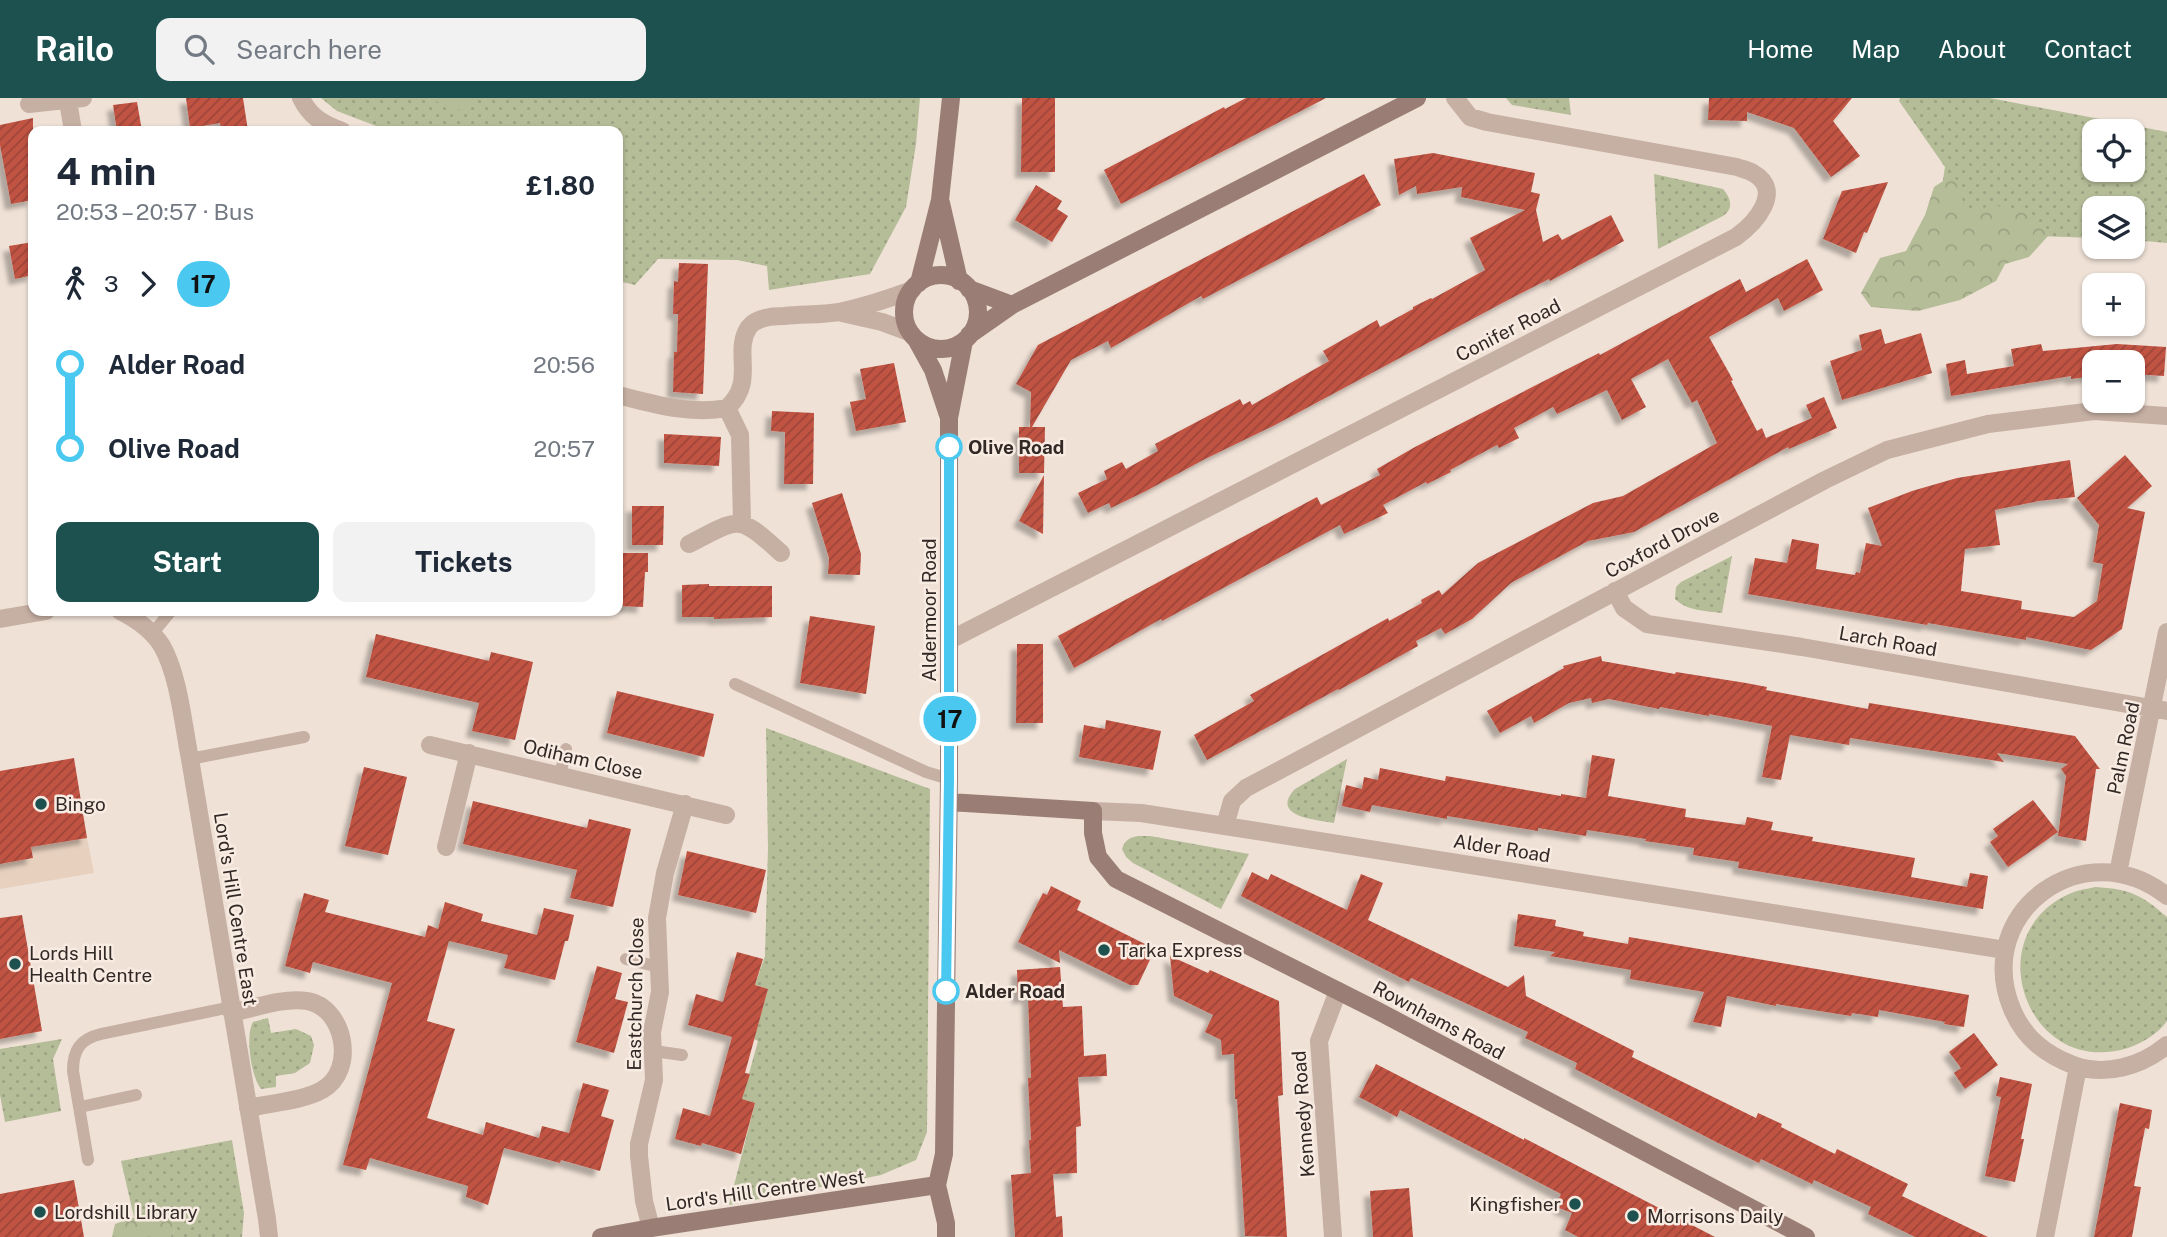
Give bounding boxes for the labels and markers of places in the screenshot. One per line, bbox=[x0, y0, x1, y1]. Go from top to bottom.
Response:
marker: Olive Road bbox=[936, 434, 962, 460]
place label: Olive Road bbox=[968, 436, 1064, 458]
place label: Bingo bbox=[55, 793, 106, 815]
marker: Bingo bbox=[33, 796, 49, 812]
place label: Tarka Express bbox=[1118, 939, 1242, 961]
place label: Lords Hill Health Centre bbox=[29, 942, 152, 986]
marker: Tarka Express bbox=[1096, 942, 1112, 958]
marker: Lords Hill Health Centre bbox=[7, 956, 23, 972]
marker: Alder Road bbox=[933, 978, 959, 1004]
place label: Alder Road bbox=[965, 980, 1065, 1002]
place label: Kingfisher bbox=[1469, 1193, 1561, 1215]
marker: Kingfisher bbox=[1567, 1196, 1583, 1212]
place label: Lordshill Library bbox=[54, 1201, 198, 1223]
marker: Lordshill Library bbox=[32, 1204, 48, 1220]
place label: Morrisons Daily bbox=[1647, 1205, 1783, 1227]
marker: Morrisons Daily bbox=[1625, 1208, 1641, 1224]

